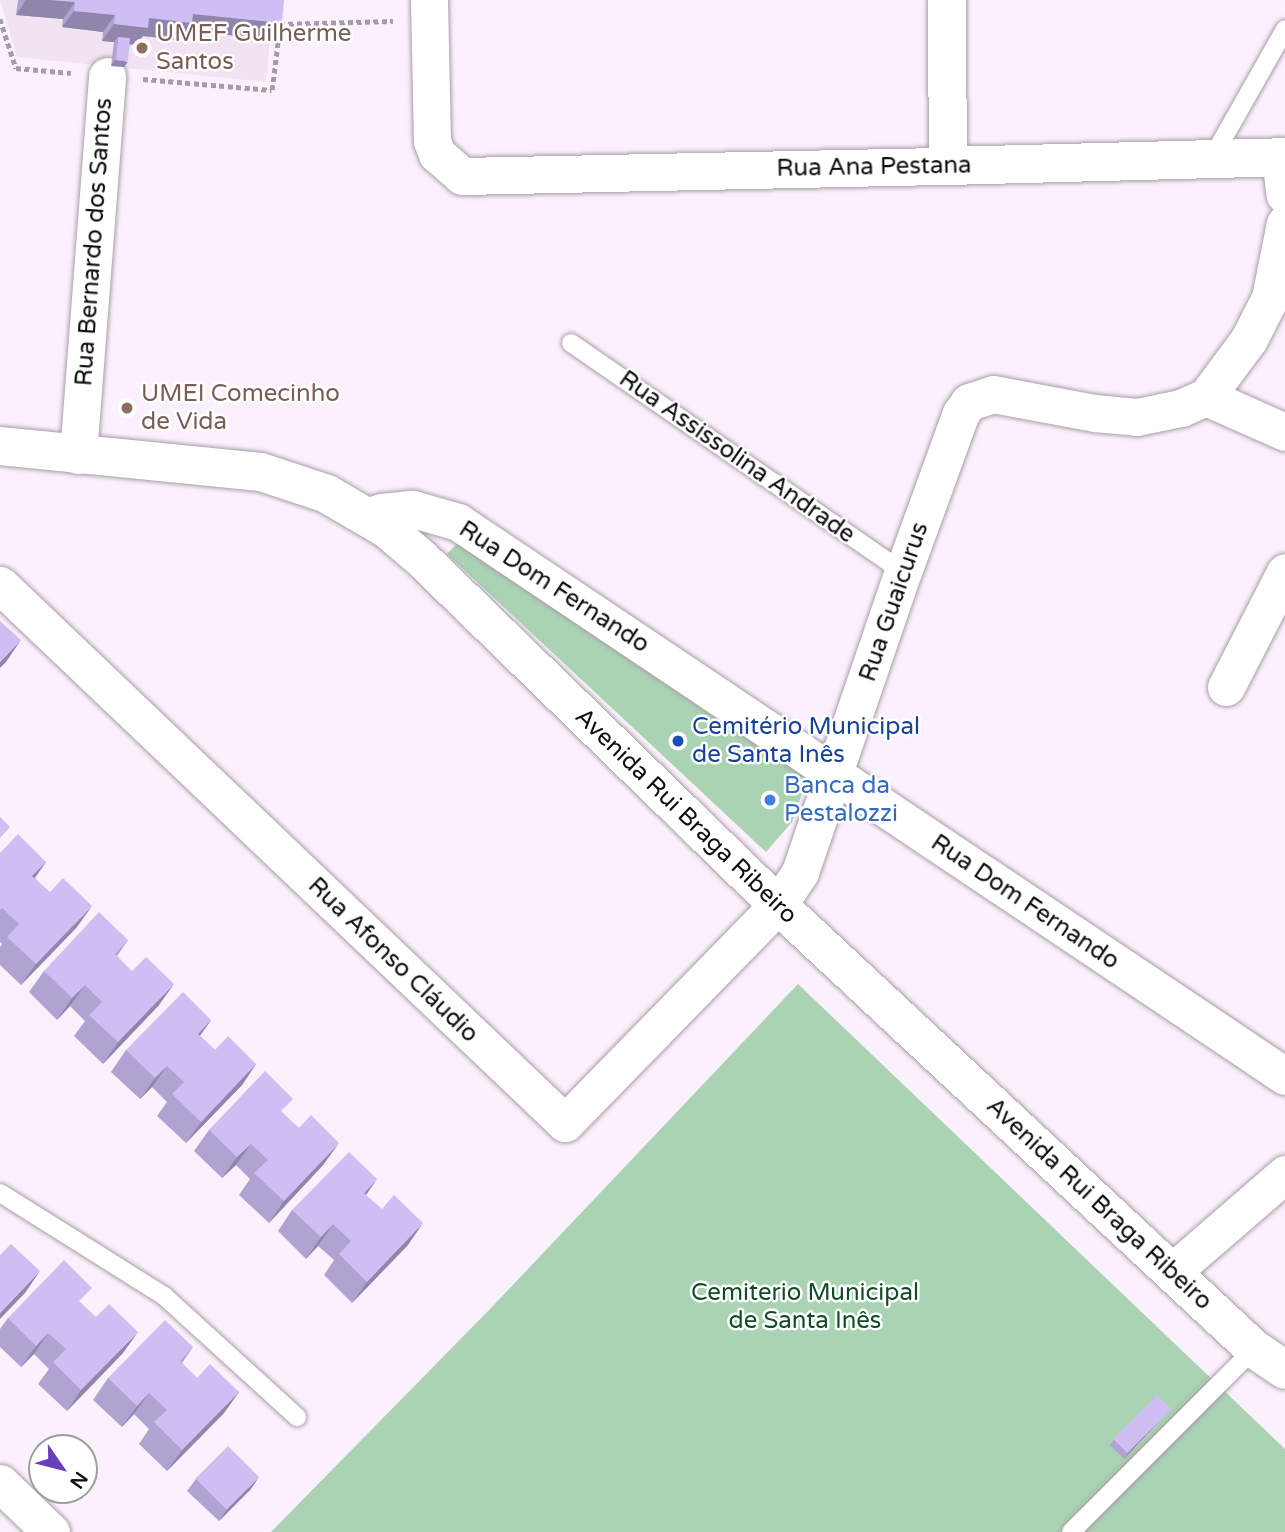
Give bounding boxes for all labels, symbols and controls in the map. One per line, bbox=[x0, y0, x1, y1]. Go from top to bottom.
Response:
place label: UMEF Guilherme Santos bbox=[156, 20, 351, 76]
marker: UMEF Guilherme Santos bbox=[134, 40, 150, 56]
street label: Rua Bernardo dos Santos bbox=[70, 97, 118, 387]
street label: Rua Ana Pestana bbox=[776, 151, 972, 183]
street label: Rua Assissolina Andrade bbox=[614, 365, 860, 549]
place label: UMEI Comecinho de Vida bbox=[141, 380, 340, 436]
marker: UMEI Comecinho de Vida bbox=[119, 400, 135, 416]
street label: Rua Dom Fernando bbox=[454, 515, 654, 659]
street label: Rua Guaicurus bbox=[853, 519, 935, 685]
street label: Avenida Rui Braga Ribeiro bbox=[569, 702, 803, 930]
place label: Cemitério Municipal de Santa Inês bbox=[692, 713, 920, 769]
marker: Cemitério Municipal de Santa Inês bbox=[670, 733, 686, 749]
place label: Banca da Pestalozzi bbox=[784, 772, 898, 828]
marker: Banca da Pestalozzi bbox=[762, 792, 778, 808]
street label: Rua Dom Fernando bbox=[925, 828, 1125, 976]
street label: Rua Afonso Cláudio bbox=[302, 871, 484, 1049]
street label: Avenida Rui Braga Ribeiro bbox=[980, 1092, 1218, 1316]
park label: Cemiterio Municipal de Santa Inês bbox=[691, 1279, 919, 1335]
north arrow bbox=[28, 1434, 98, 1504]
text: N bbox=[65, 1467, 92, 1492]

